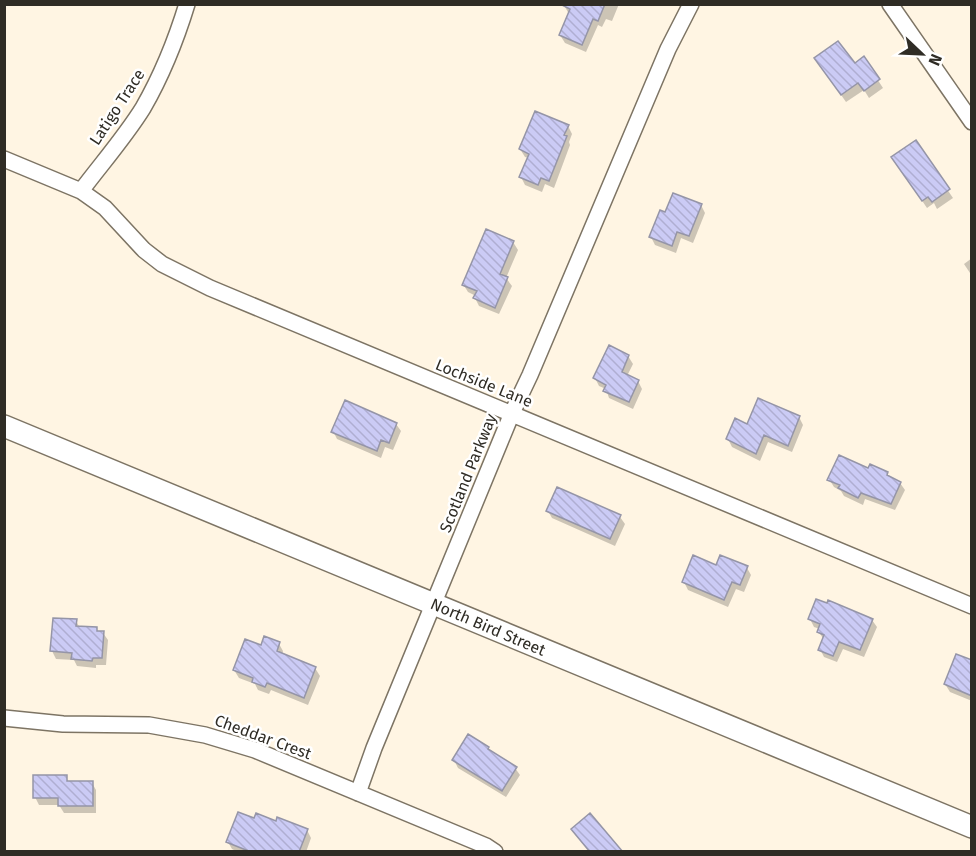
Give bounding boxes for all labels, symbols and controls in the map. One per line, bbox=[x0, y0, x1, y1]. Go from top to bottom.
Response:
north arrow bbox=[892, 24, 952, 84]
text: N bbox=[925, 51, 946, 68]
street label: Latigo Trace bbox=[85, 66, 149, 148]
street label: Lochside Lane bbox=[433, 355, 535, 411]
street label: Scotland Parkway bbox=[435, 411, 501, 535]
street label: North Bird Street bbox=[428, 594, 549, 660]
street label: Cheddar Crest bbox=[212, 711, 314, 763]

